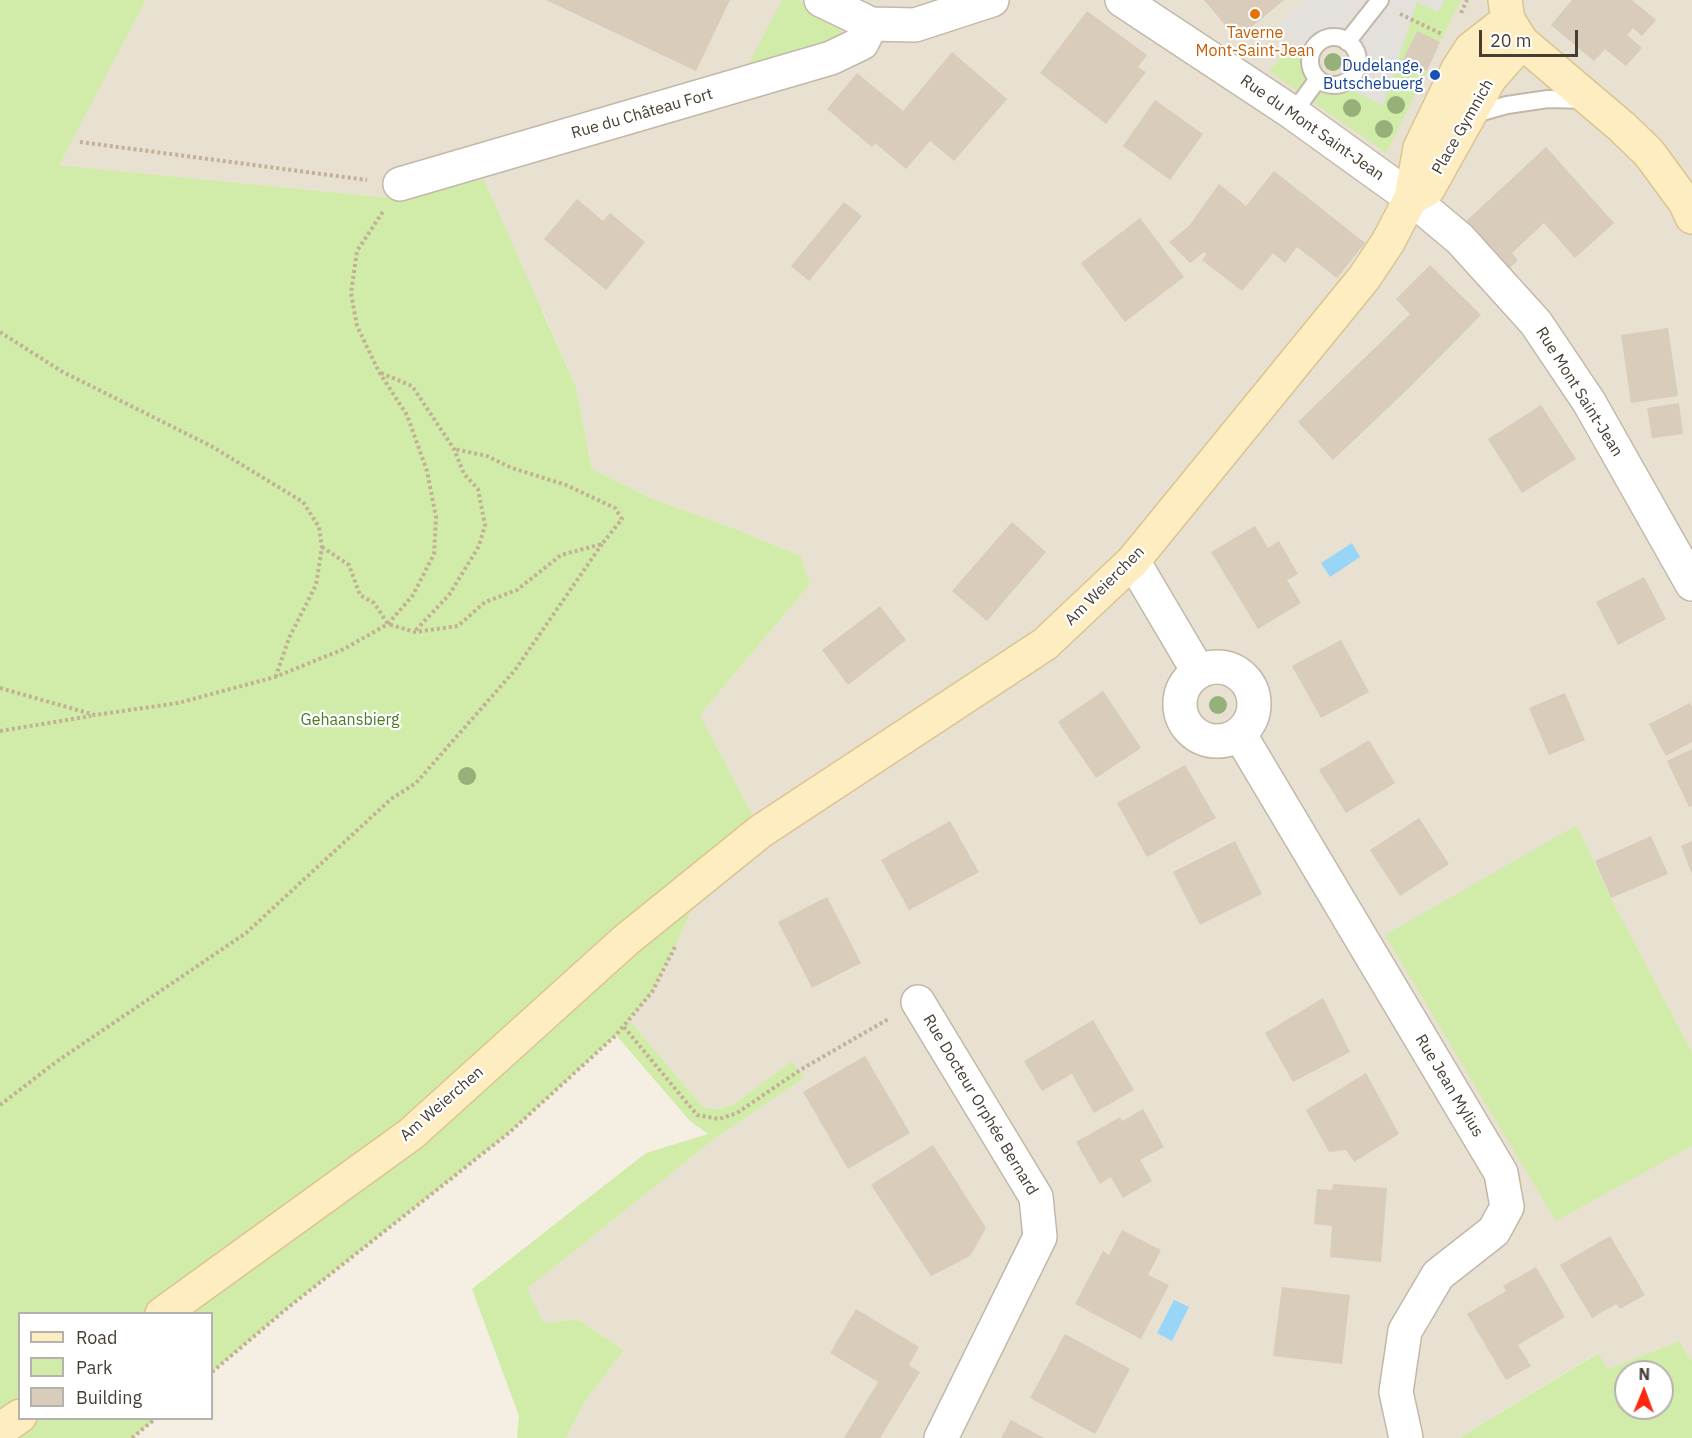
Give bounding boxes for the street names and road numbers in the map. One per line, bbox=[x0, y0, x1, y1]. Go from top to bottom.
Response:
street label: Rue du Mont Saint-Jean bbox=[1236, 71, 1388, 185]
street label: Place Gymnich bbox=[1428, 76, 1498, 178]
street label: Rue du Château Fort bbox=[569, 85, 715, 143]
street label: Rue Mont Saint-Jean bbox=[1531, 324, 1627, 460]
street label: Am Weierchen bbox=[1061, 542, 1149, 630]
street label: Rue Docteur Orphée Bernard bbox=[918, 1011, 1042, 1199]
street label: Rue Jean Mylius bbox=[1411, 1031, 1487, 1141]
street label: Am Weierchen bbox=[396, 1063, 488, 1145]

